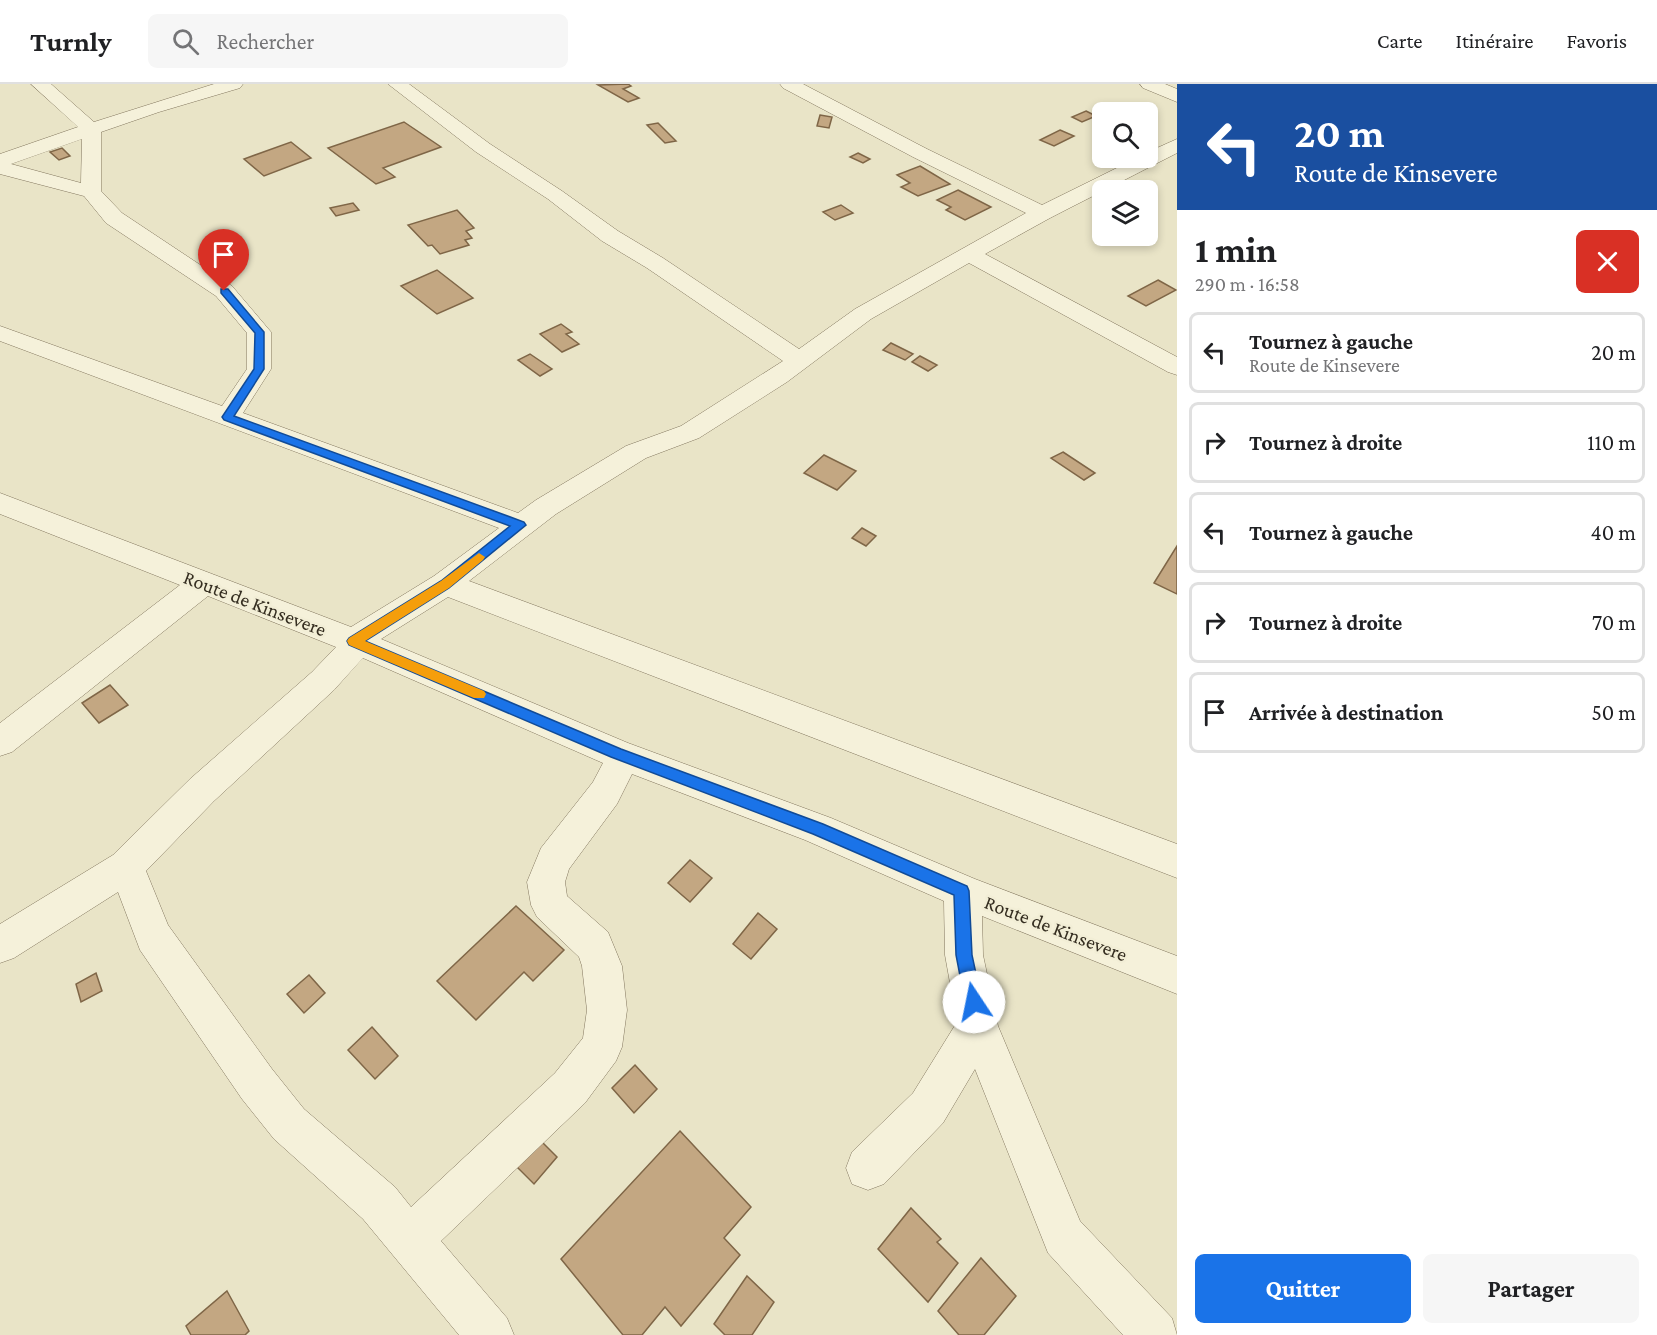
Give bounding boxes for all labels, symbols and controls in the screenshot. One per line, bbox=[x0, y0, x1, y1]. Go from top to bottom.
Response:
search box bbox=[148, 14, 568, 68]
icon: search bbox=[169, 25, 202, 58]
text: Turnly bbox=[30, 26, 112, 57]
text: Rechercher bbox=[217, 29, 314, 54]
text: Carte bbox=[1377, 29, 1423, 53]
text: Itinéraire bbox=[1456, 29, 1533, 53]
text: Favoris bbox=[1566, 29, 1627, 53]
map controls bbox=[1092, 102, 1158, 246]
button: search bbox=[1092, 102, 1158, 168]
icon: left bbox=[1195, 108, 1273, 186]
text: 20 m bbox=[1294, 109, 1385, 156]
text: Route de Kinsevere bbox=[1294, 158, 1498, 188]
button: layers bbox=[1092, 180, 1158, 246]
pin bbox=[198, 229, 249, 291]
text: 1 min bbox=[1195, 230, 1277, 270]
button: close bbox=[1576, 230, 1639, 293]
icon: arrive bbox=[207, 238, 240, 271]
text: 290 m · 16:58 bbox=[1195, 273, 1300, 295]
text: Tournez à gauche bbox=[1249, 329, 1413, 354]
icon: left bbox=[1198, 336, 1231, 369]
text: 20 m bbox=[1591, 340, 1636, 365]
text: Route de Kinsevere bbox=[1249, 354, 1400, 376]
icon: right bbox=[1198, 426, 1231, 459]
text: Tournez à droite bbox=[1249, 430, 1402, 455]
text: 110 m bbox=[1587, 430, 1636, 455]
icon: left bbox=[1198, 516, 1231, 549]
text: Tournez à gauche bbox=[1249, 520, 1413, 545]
text: 40 m bbox=[1591, 520, 1636, 545]
street label: Route de Kinsevere bbox=[181, 566, 330, 640]
icon: right bbox=[1198, 606, 1231, 639]
text: Tournez à droite bbox=[1249, 610, 1402, 635]
text: 70 m bbox=[1592, 610, 1636, 635]
icon: arrive bbox=[1198, 696, 1231, 729]
text: Arrivée à destination bbox=[1249, 700, 1443, 725]
text: 50 m bbox=[1591, 700, 1636, 725]
street label: Route de Kinsevere bbox=[982, 891, 1131, 965]
position arrow bbox=[942, 970, 1006, 1034]
button: Quitter bbox=[1195, 1254, 1411, 1323]
button: Partager bbox=[1423, 1254, 1639, 1323]

